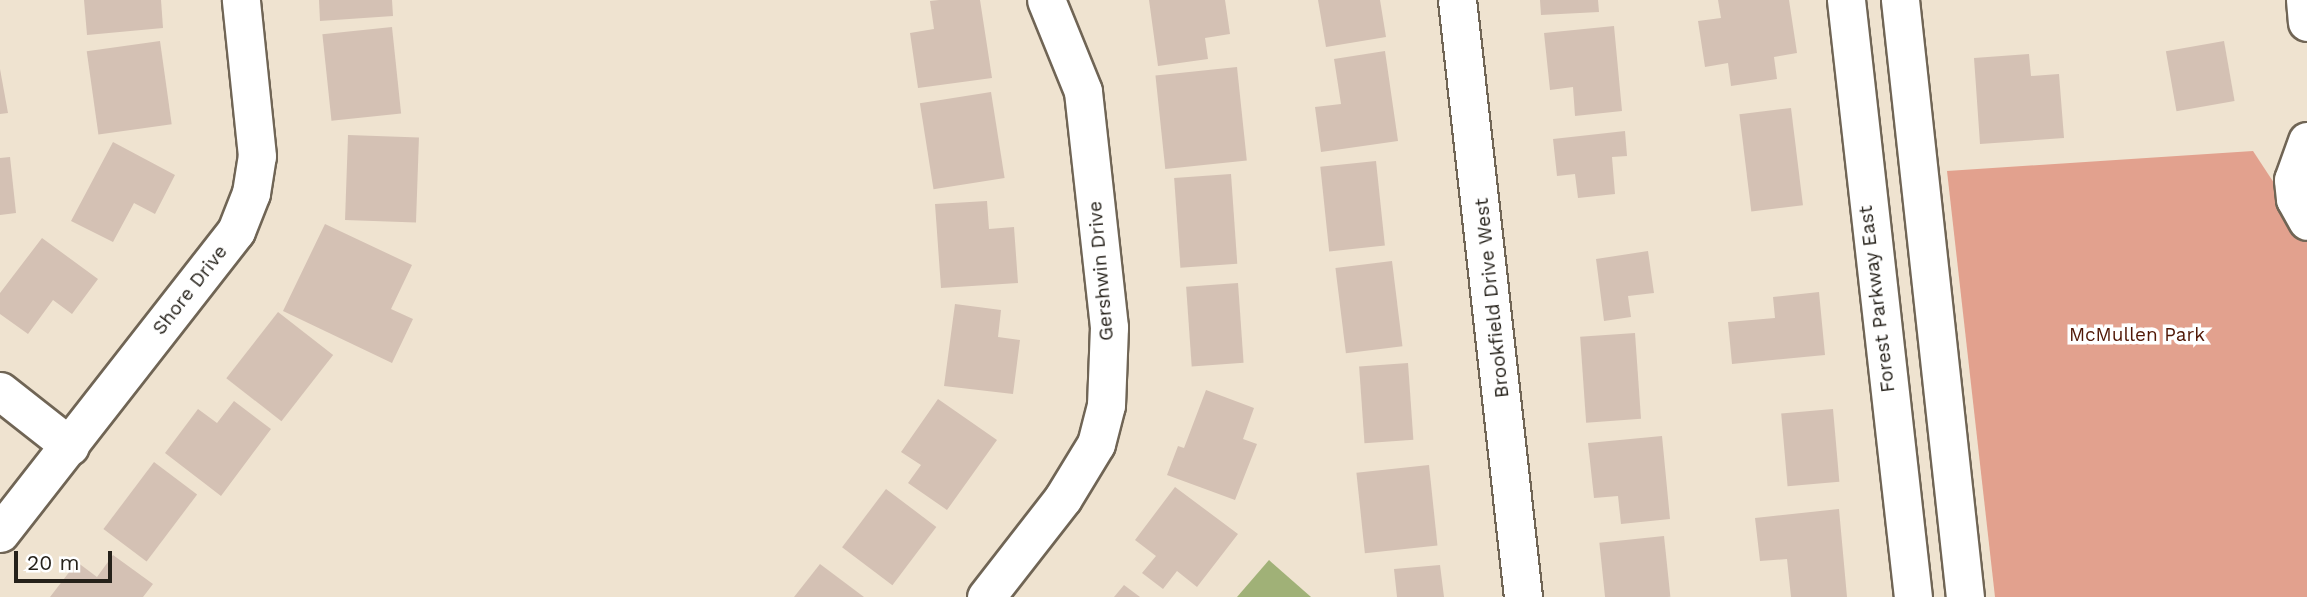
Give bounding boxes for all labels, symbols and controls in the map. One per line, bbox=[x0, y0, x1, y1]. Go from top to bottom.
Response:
street label: Brookfield Drive West bbox=[1470, 197, 1514, 399]
street label: Gershwin Drive bbox=[1084, 200, 1118, 342]
street label: Forest Parkway East bbox=[1854, 204, 1900, 394]
street label: Shore Drive bbox=[148, 241, 232, 339]
park label: McMullen Park bbox=[2069, 324, 2205, 346]
scale bar bbox=[18, 538, 116, 582]
text: 20 m bbox=[27, 550, 79, 575]

